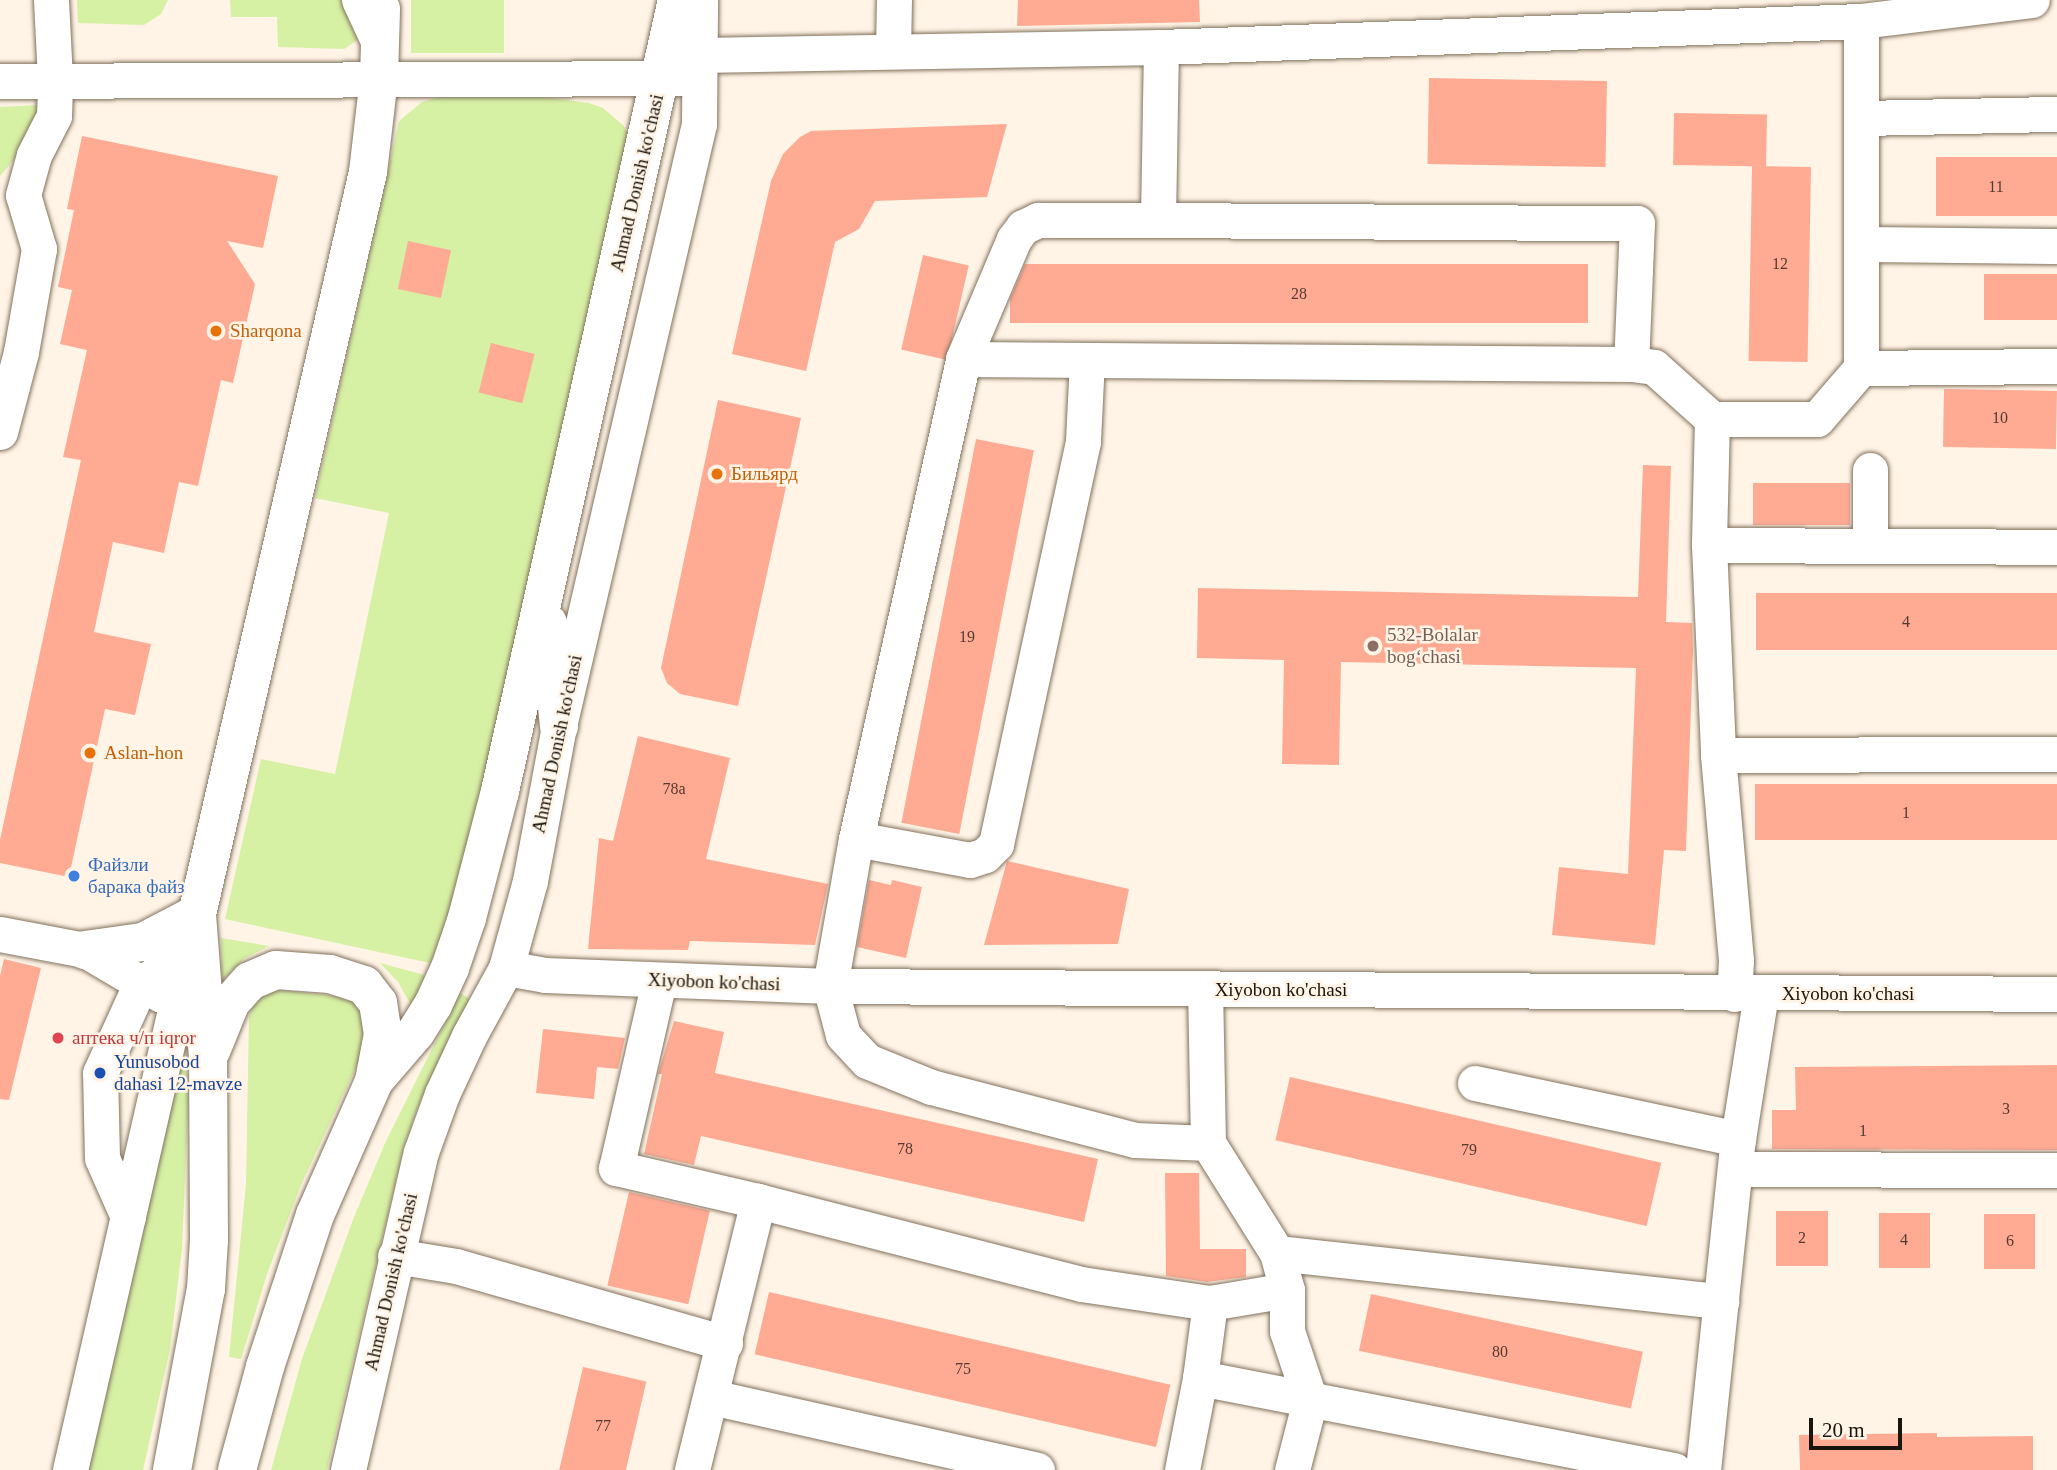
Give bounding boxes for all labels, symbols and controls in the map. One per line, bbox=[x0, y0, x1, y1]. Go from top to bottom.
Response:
street label: Ahmad Donish ko'chasi bbox=[605, 92, 669, 274]
house number: 11 bbox=[1988, 177, 2004, 197]
house number: 12 bbox=[1772, 254, 1788, 274]
house number: 28 bbox=[1291, 284, 1307, 304]
place label: Sharqona bbox=[230, 320, 302, 342]
marker: Sharqona bbox=[208, 323, 224, 339]
house number: 10 bbox=[1992, 408, 2008, 428]
place label: Бильярд bbox=[731, 463, 798, 485]
marker: Бильярд bbox=[709, 466, 725, 482]
house number: 4 bbox=[1902, 612, 1910, 632]
place label: 532-Bolalar bogʻchasi bbox=[1387, 624, 1478, 668]
house number: 19 bbox=[959, 627, 975, 647]
marker: 532-Bolalar bogʻchasi bbox=[1365, 638, 1381, 654]
street label: Ahmad Donish ko'chasi bbox=[527, 653, 587, 835]
place label: Aslan-hon bbox=[104, 742, 183, 764]
marker: Aslan-hon bbox=[82, 745, 98, 761]
house number: 78a bbox=[662, 779, 686, 799]
house number: 1 bbox=[1902, 803, 1910, 823]
place label: Файзли барака файз bbox=[88, 854, 185, 898]
marker: Файзли барака файз bbox=[66, 868, 82, 884]
street label: Xiyobon ko'chasi bbox=[647, 968, 781, 996]
street label: Xiyobon ko'chasi bbox=[1215, 979, 1347, 1001]
street label: Xiyobon ko'chasi bbox=[1782, 983, 1914, 1005]
place label: аптека ч/п iqror bbox=[72, 1027, 196, 1049]
marker: аптека ч/п iqror bbox=[50, 1030, 66, 1046]
place label: Yunusobod dahasi 12-mavze bbox=[114, 1051, 242, 1095]
marker: Yunusobod dahasi 12-mavze bbox=[92, 1065, 108, 1081]
house number: 3 bbox=[2002, 1099, 2010, 1119]
house number: 1 bbox=[1859, 1121, 1867, 1141]
house number: 78 bbox=[897, 1139, 913, 1159]
house number: 79 bbox=[1461, 1140, 1477, 1160]
street label: Ahmad Donish ko'chasi bbox=[359, 1191, 423, 1373]
house number: 2 bbox=[1798, 1228, 1806, 1248]
house number: 4 bbox=[1900, 1230, 1908, 1250]
house number: 6 bbox=[2006, 1231, 2014, 1251]
house number: 80 bbox=[1492, 1342, 1508, 1362]
house number: 75 bbox=[955, 1359, 971, 1379]
scale bar bbox=[1812, 1404, 1905, 1448]
house number: 77 bbox=[595, 1416, 611, 1436]
text: 20 m bbox=[1822, 1418, 1865, 1442]

